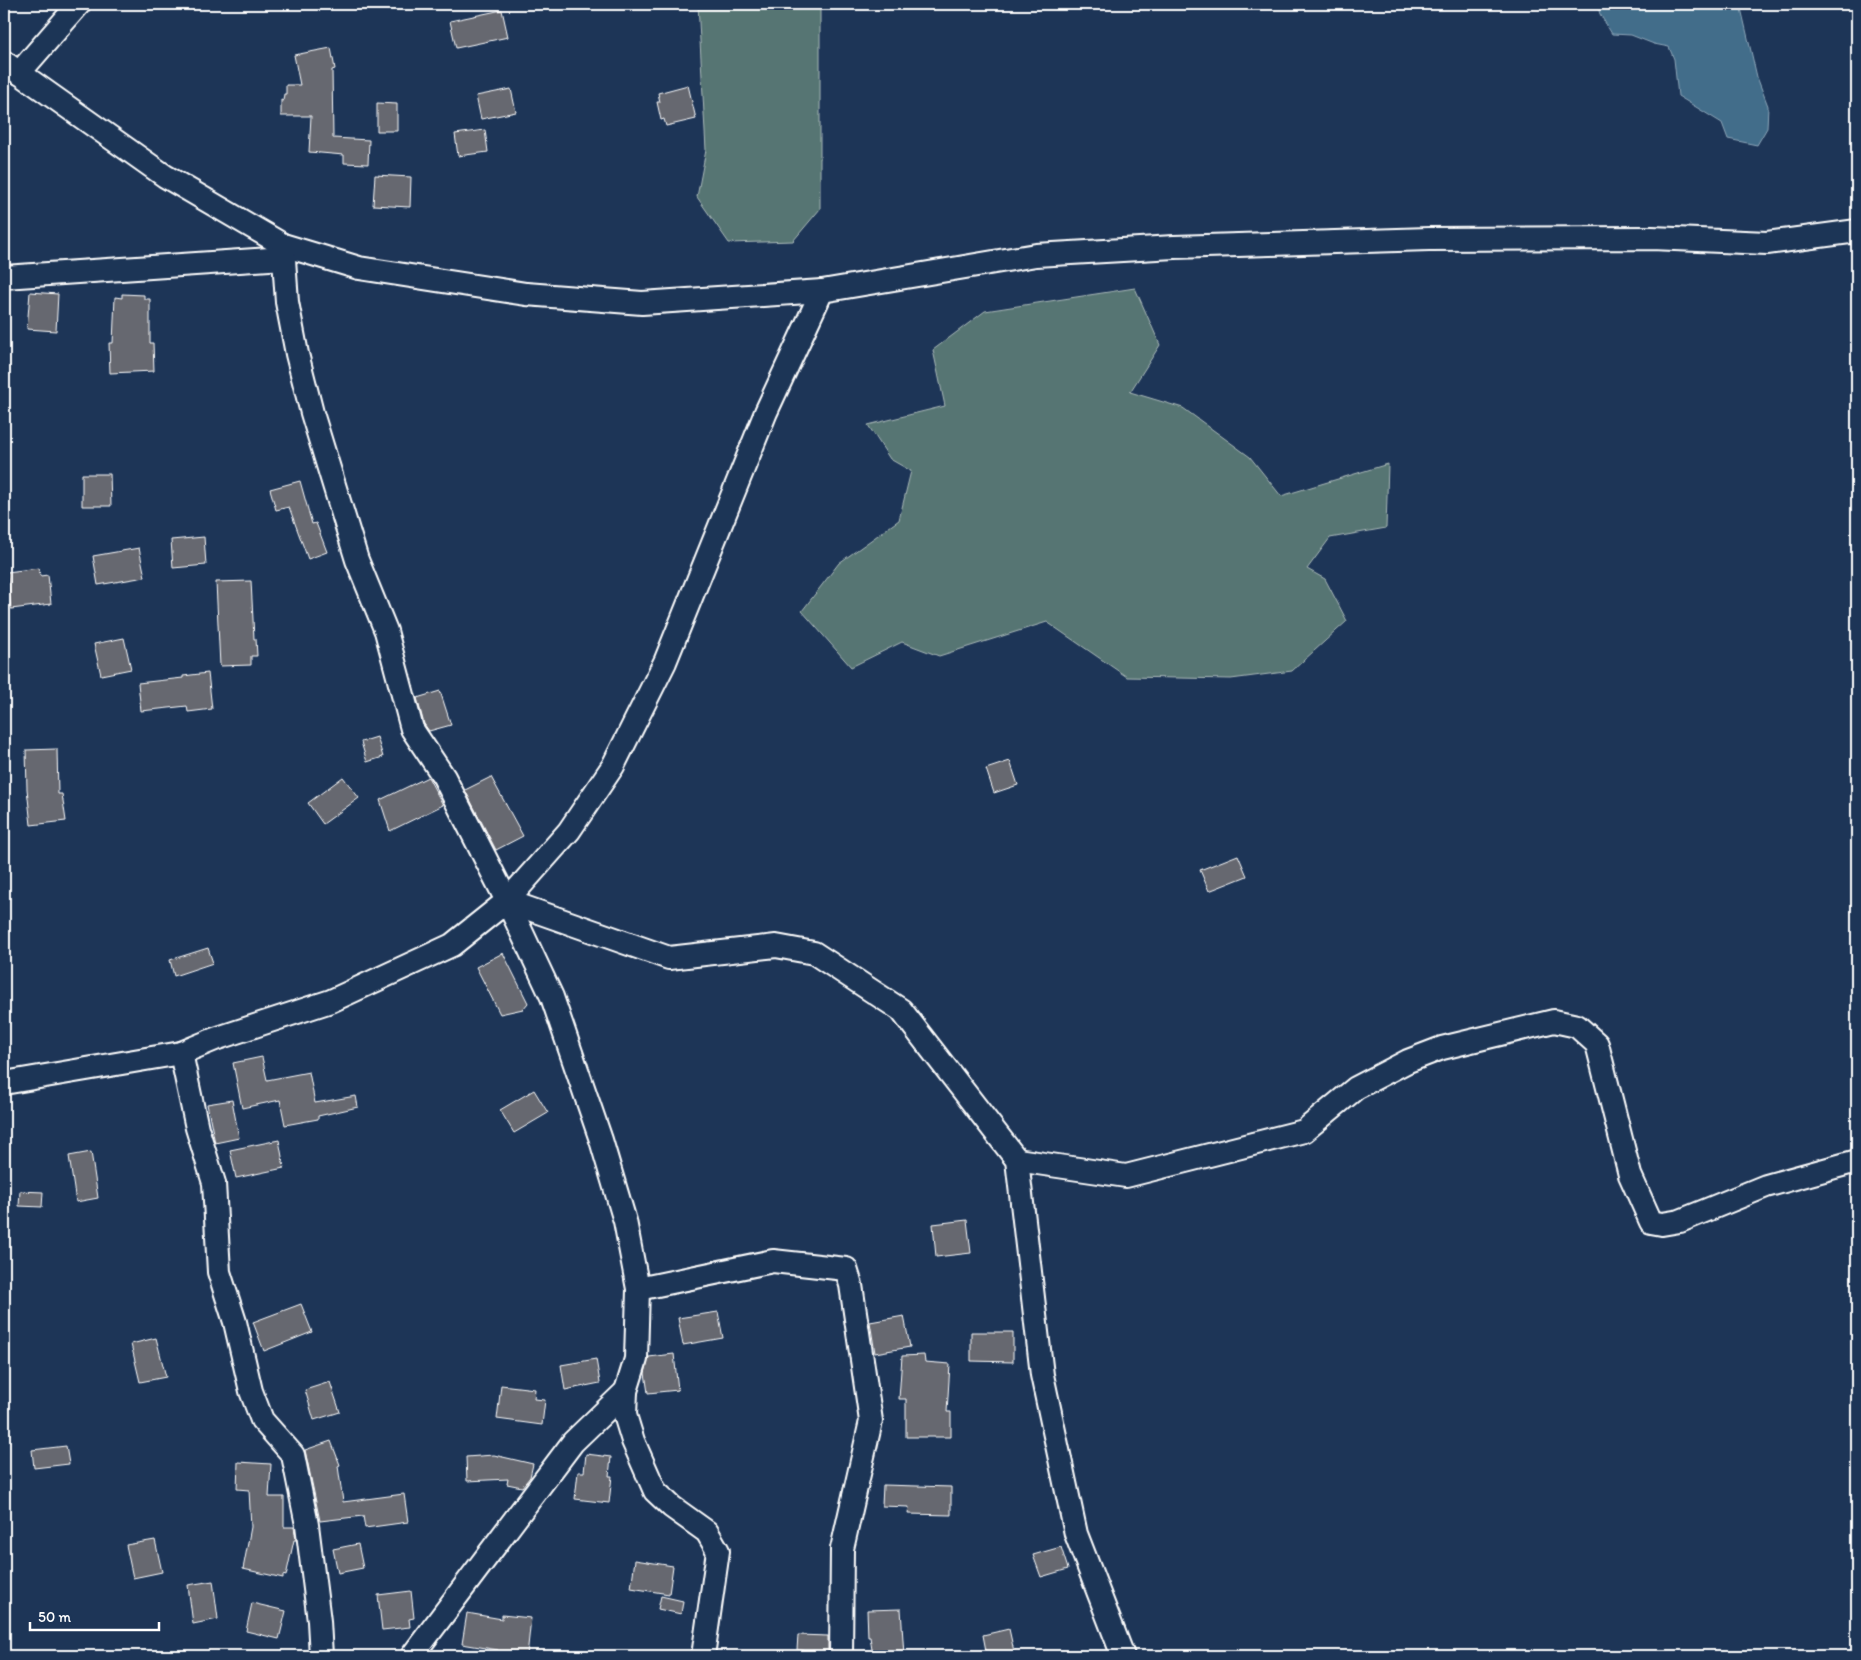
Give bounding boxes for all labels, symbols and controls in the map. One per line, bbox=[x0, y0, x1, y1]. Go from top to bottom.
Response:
scale bar bbox=[30, 1600, 159, 1632]
text: 50 m bbox=[38, 1608, 71, 1626]

